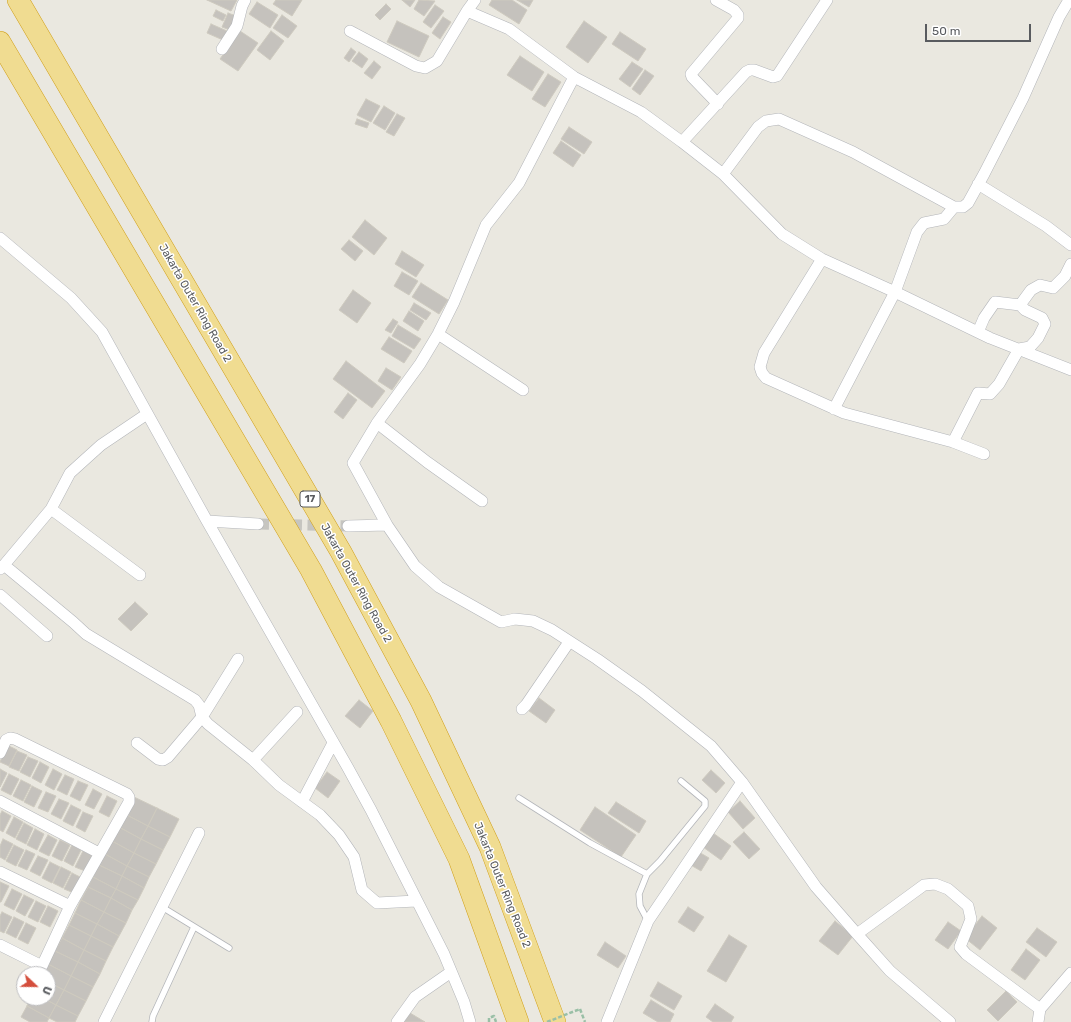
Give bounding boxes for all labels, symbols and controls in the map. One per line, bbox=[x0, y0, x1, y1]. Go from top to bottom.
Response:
scale bar bbox=[927, 16, 1033, 42]
text: 50 m bbox=[932, 24, 960, 38]
street label: Jakarta Outer Ring Road 2 bbox=[156, 242, 234, 364]
road number: 17 bbox=[300, 491, 320, 507]
street label: Jakarta Outer Ring Road 2 bbox=[318, 521, 394, 645]
street label: Jakarta Outer Ring Road 2 bbox=[471, 820, 533, 950]
north arrow bbox=[16, 966, 56, 1006]
text: U bbox=[39, 984, 54, 996]

